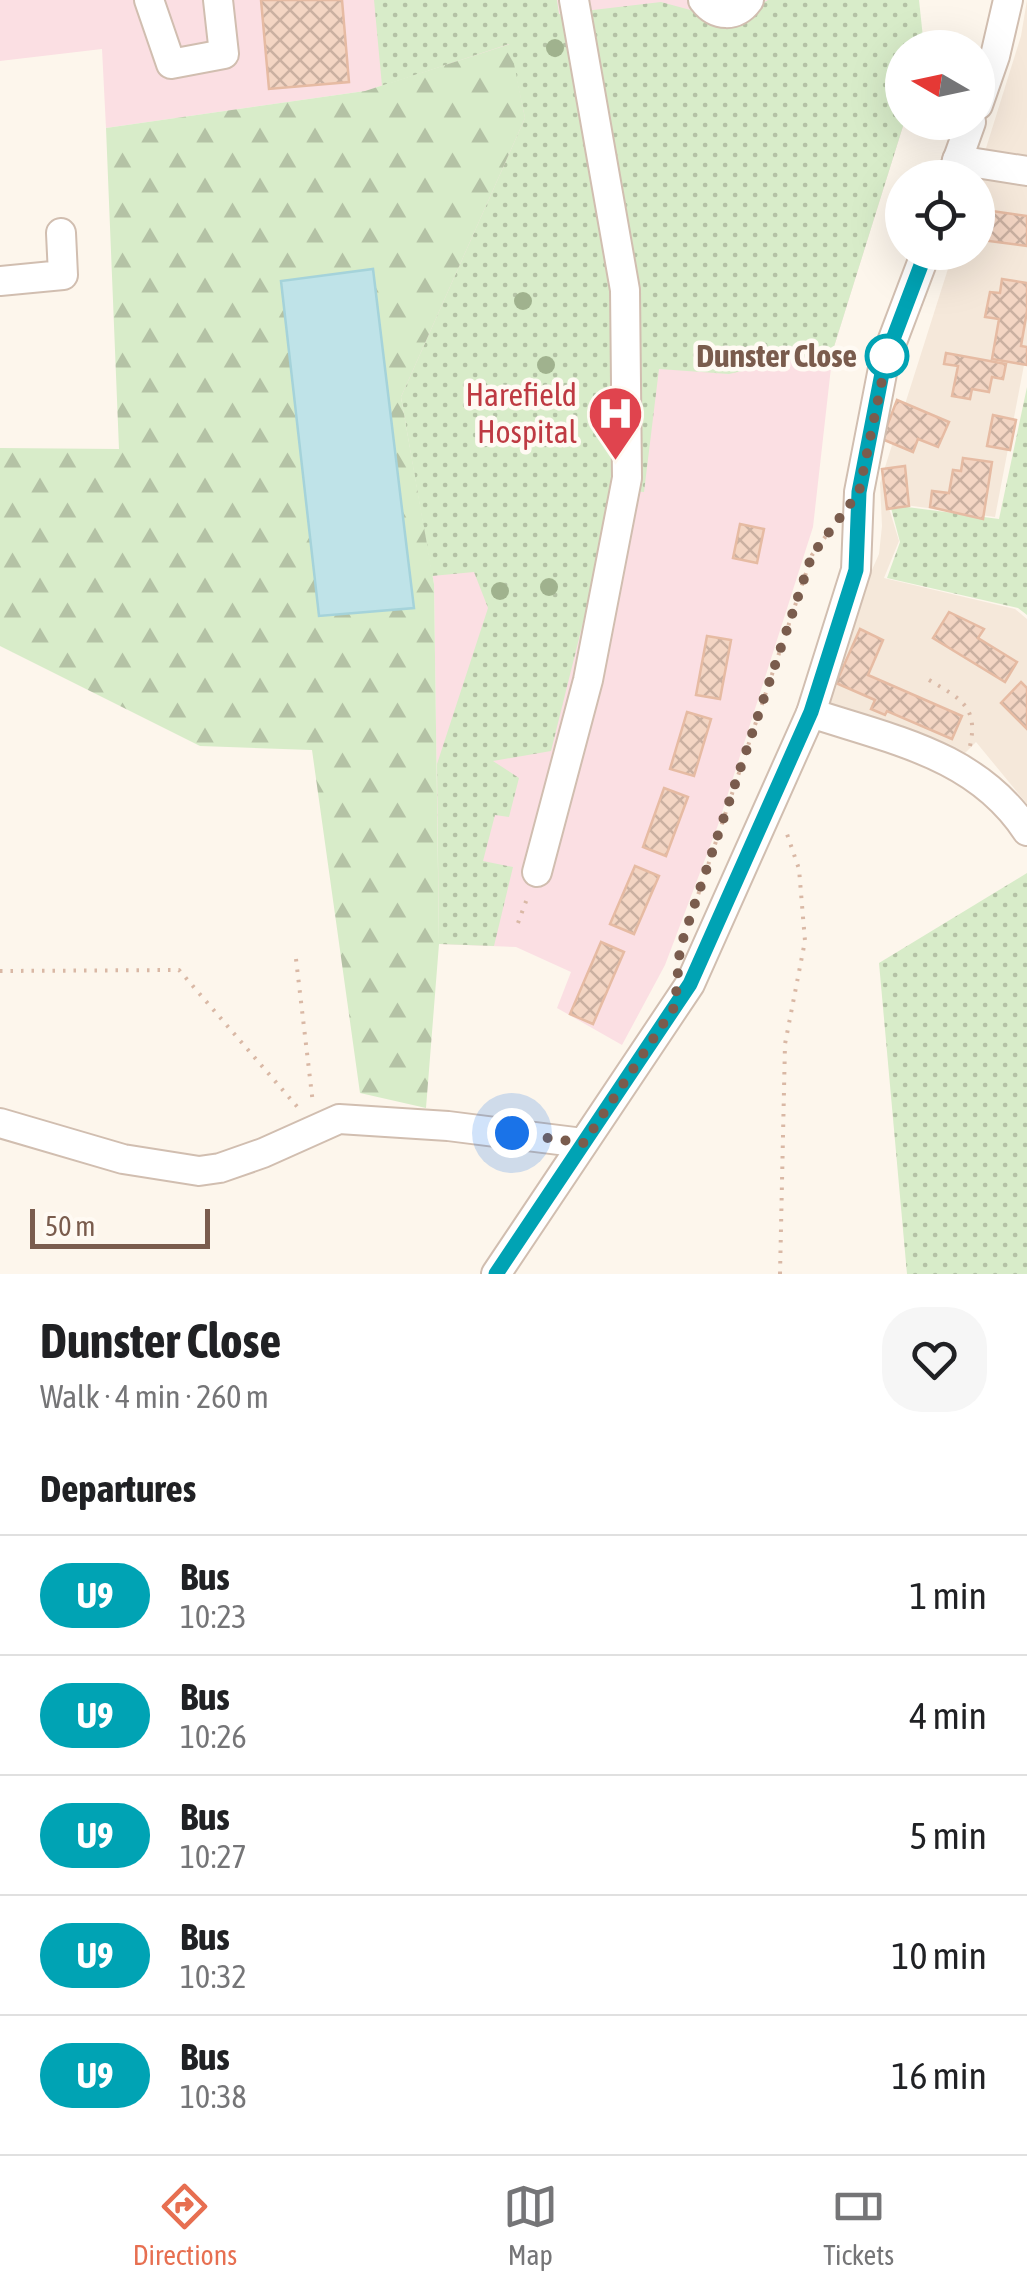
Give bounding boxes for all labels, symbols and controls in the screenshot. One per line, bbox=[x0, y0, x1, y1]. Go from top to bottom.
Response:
north arrow bbox=[885, 30, 995, 140]
map controls bbox=[885, 30, 995, 270]
button: locate bbox=[885, 160, 995, 270]
marker: Dunster Close bbox=[866, 335, 908, 377]
place label: Dunster Close bbox=[696, 337, 857, 374]
place label: Harefield Hospital bbox=[466, 376, 578, 450]
hospital icon: Harefield Hospital bbox=[586, 383, 646, 462]
your location bbox=[487, 1108, 537, 1158]
scale bar bbox=[30, 1204, 210, 1248]
text: 50 m bbox=[45, 1210, 95, 1242]
button: heart bbox=[882, 1307, 987, 1412]
text: Dunster Close bbox=[40, 1313, 281, 1368]
text: Walk · 4 min · 260 m bbox=[40, 1378, 269, 1415]
text: Departures bbox=[40, 1467, 196, 1510]
text: Bus bbox=[180, 1555, 230, 1598]
text: 1 min bbox=[909, 1574, 987, 1617]
text: U9 bbox=[76, 1575, 114, 1615]
text: 10:23 bbox=[180, 1598, 247, 1635]
text: Bus bbox=[180, 1675, 230, 1718]
text: 4 min bbox=[909, 1694, 987, 1737]
text: U9 bbox=[76, 1695, 114, 1735]
text: 10:26 bbox=[180, 1718, 247, 1755]
text: Bus bbox=[180, 1795, 230, 1838]
text: 5 min bbox=[909, 1814, 987, 1857]
text: U9 bbox=[76, 1815, 114, 1855]
text: 10:27 bbox=[180, 1838, 247, 1875]
text: Bus bbox=[180, 1915, 230, 1958]
text: 10 min bbox=[892, 1934, 987, 1977]
text: U9 bbox=[76, 1935, 114, 1975]
text: 10:32 bbox=[180, 1958, 247, 1995]
text: Bus bbox=[180, 2035, 230, 2078]
text: 16 min bbox=[892, 2054, 987, 2097]
text: U9 bbox=[76, 2055, 114, 2095]
text: 10:38 bbox=[180, 2078, 247, 2115]
tab: Directions bbox=[133, 2179, 237, 2271]
tab: Map bbox=[503, 2179, 558, 2271]
tab: Tickets bbox=[823, 2179, 894, 2271]

